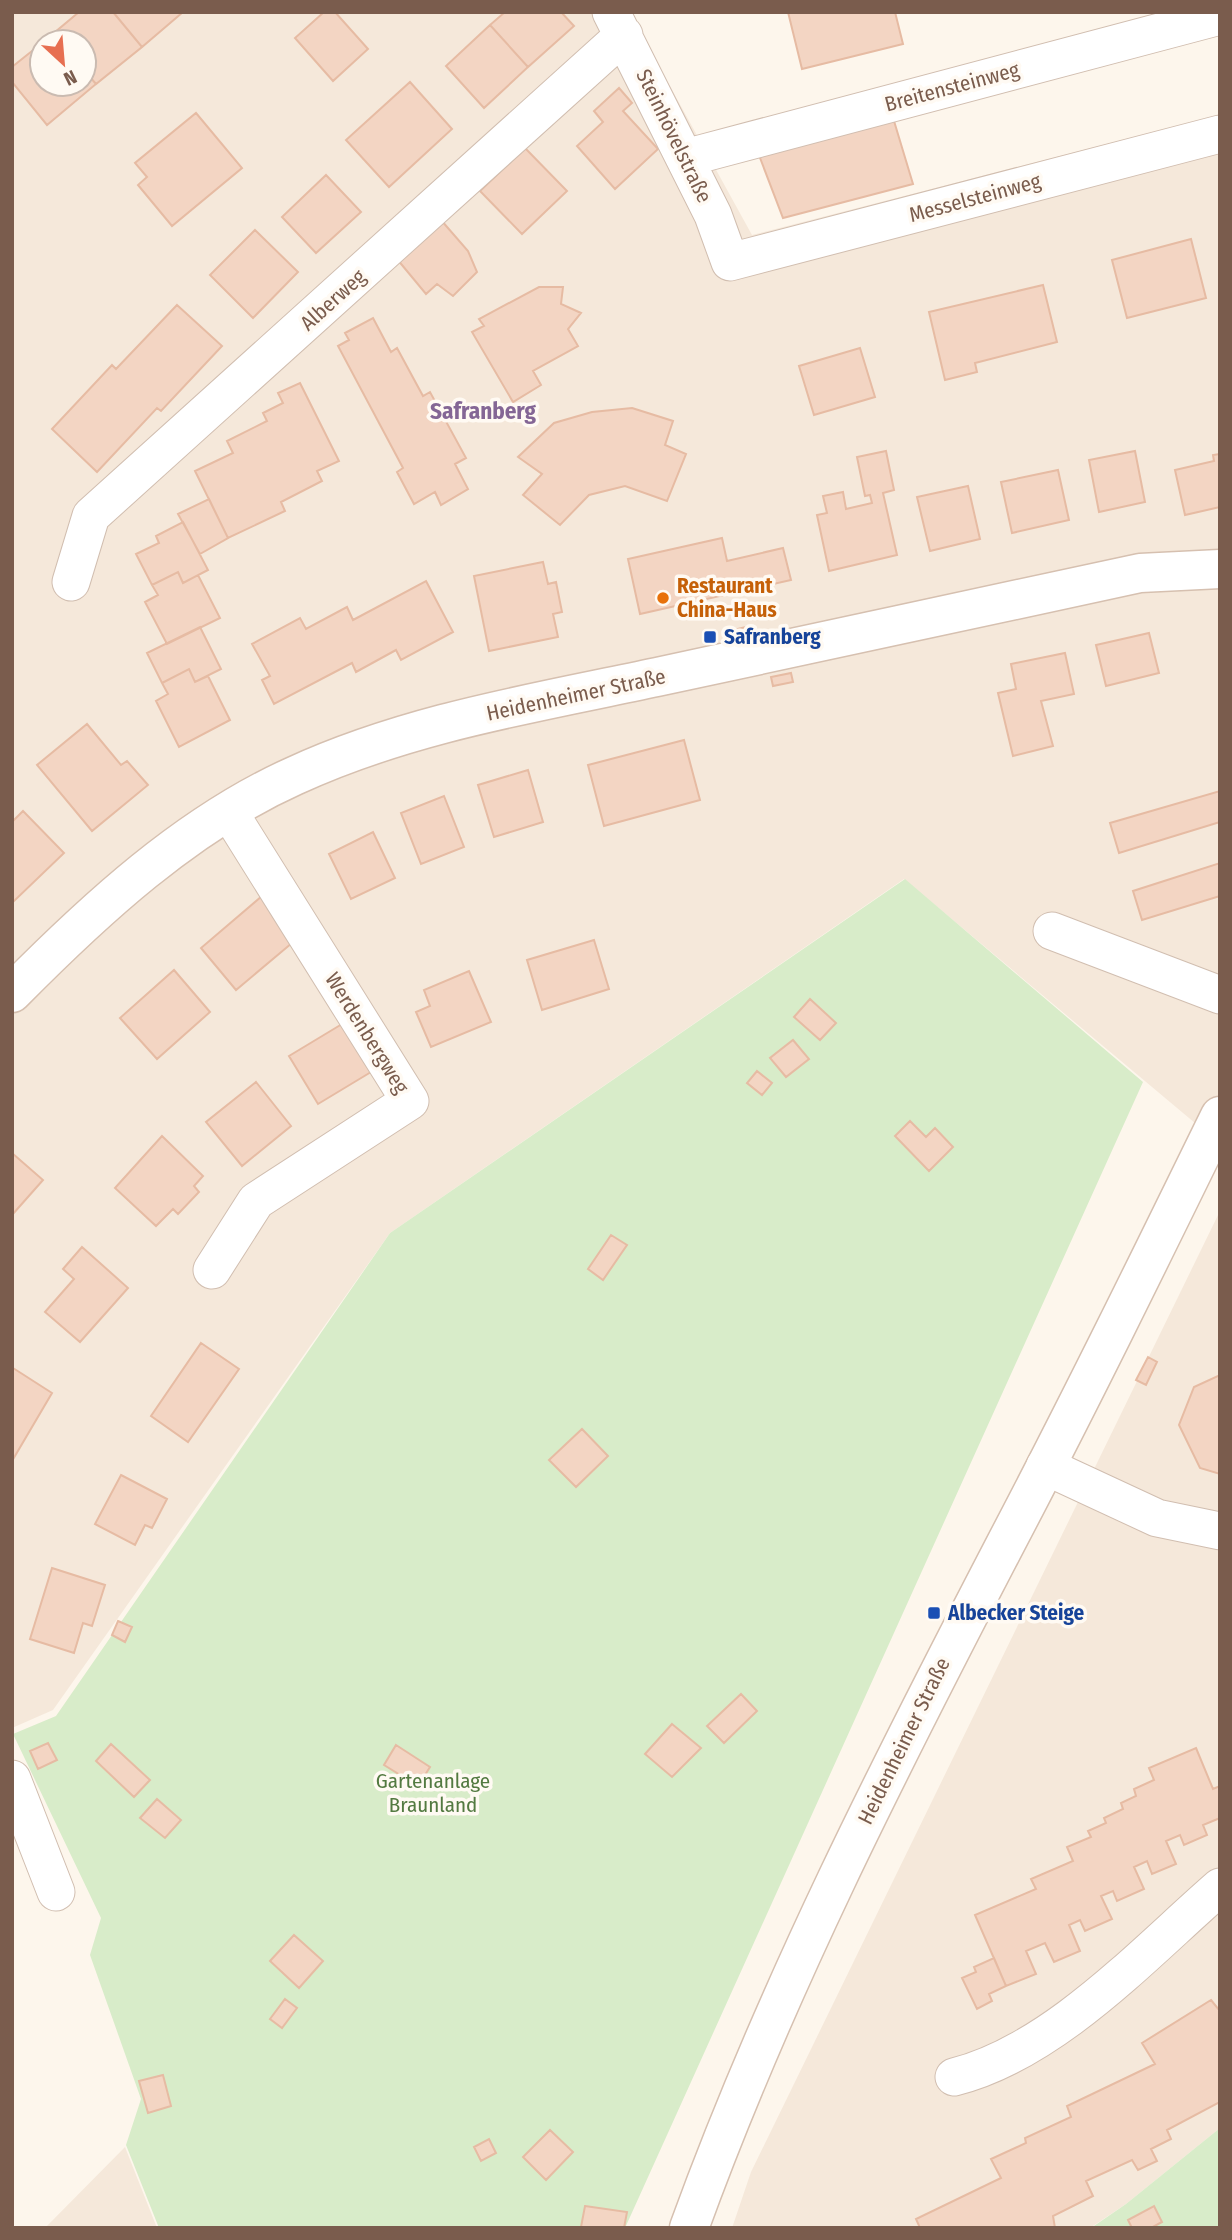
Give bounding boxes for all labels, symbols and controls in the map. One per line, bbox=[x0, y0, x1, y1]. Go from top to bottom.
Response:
north arrow bbox=[28, 28, 98, 98]
street label: Breitensteinweg bbox=[882, 57, 1022, 117]
text: N bbox=[60, 65, 80, 91]
street label: Steinhövelstraße bbox=[630, 65, 718, 207]
street label: Messelsteinweg bbox=[906, 168, 1044, 228]
street label: Alberweg bbox=[295, 264, 371, 336]
district label: Safranberg bbox=[430, 397, 537, 425]
place label: Restaurant China-Haus bbox=[677, 573, 777, 623]
marker: Restaurant China-Haus bbox=[655, 590, 671, 606]
place label: Safranberg bbox=[724, 624, 821, 650]
marker: Safranberg bbox=[702, 629, 718, 645]
street label: Heidenheimer Straße bbox=[484, 663, 668, 727]
street label: Werdenbergweg bbox=[319, 968, 415, 1098]
place label: Albecker Steige bbox=[947, 1600, 1084, 1626]
marker: Albecker Steige bbox=[926, 1605, 942, 1621]
street label: Heidenheimer Straße bbox=[852, 1653, 956, 1829]
park label: Gartenanlage Braunland bbox=[376, 1768, 490, 1818]

